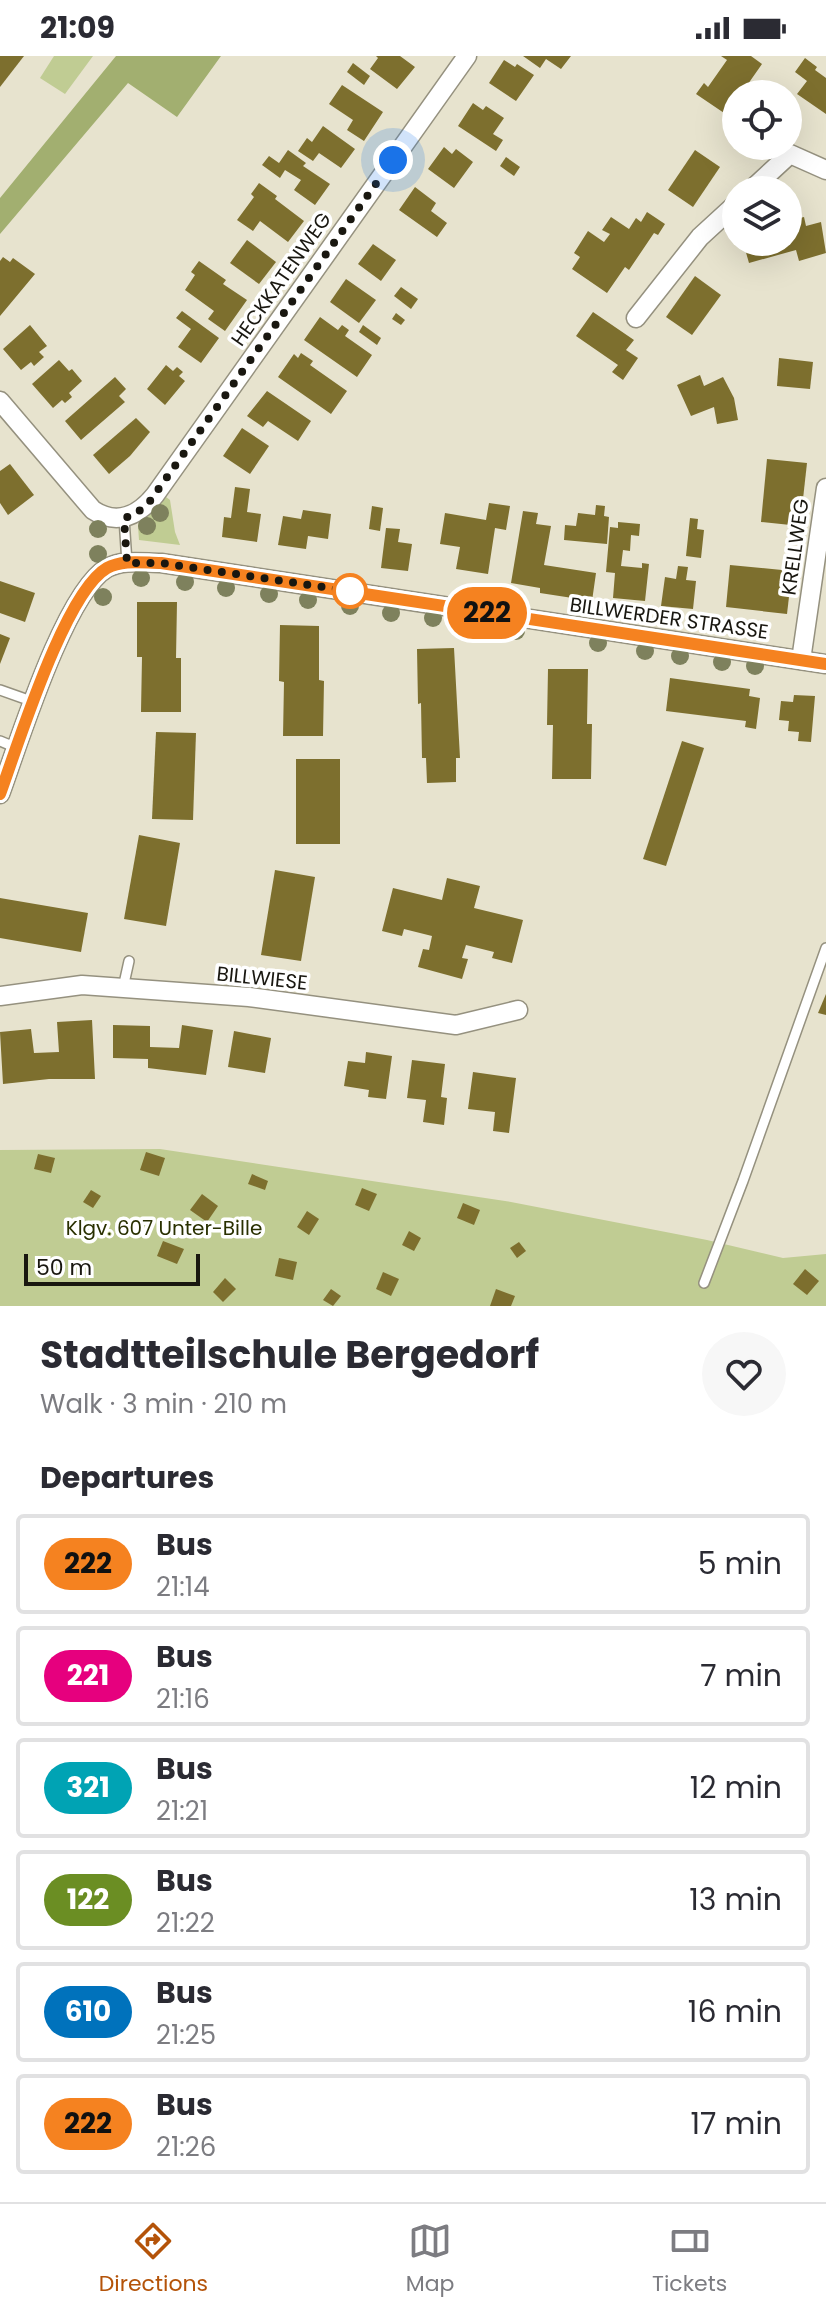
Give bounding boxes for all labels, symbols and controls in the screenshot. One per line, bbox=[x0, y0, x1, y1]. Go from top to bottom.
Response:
text: 21:09 bbox=[40, 6, 115, 49]
map controls bbox=[722, 80, 802, 256]
button: locate bbox=[722, 80, 802, 160]
your location bbox=[373, 140, 413, 180]
button: layers bbox=[722, 176, 802, 256]
street label: HECKKATENWEG bbox=[224, 206, 338, 352]
street label: KRELLWEG bbox=[774, 497, 816, 597]
unlabelled marker bbox=[333, 574, 367, 608]
line badge: 222 bbox=[441, 587, 533, 639]
street label: BILLWERDER STRASSE bbox=[568, 590, 770, 646]
text: 222 bbox=[463, 593, 511, 632]
street label: BILLWIESE bbox=[215, 959, 309, 997]
park label: Klgv. 607 Unter-Bille bbox=[66, 1214, 262, 1242]
scale bar bbox=[24, 1250, 200, 1286]
text: 50 m bbox=[36, 1252, 92, 1283]
text: Stadtteilschule Bergedorf bbox=[40, 1328, 539, 1381]
button: heart bbox=[702, 1332, 786, 1416]
text: Walk · 3 min · 210 m bbox=[40, 1386, 287, 1422]
text: Departures bbox=[40, 1456, 214, 1499]
text: Bus bbox=[156, 1523, 213, 1566]
text: 5 min bbox=[698, 1542, 782, 1585]
text: 222 bbox=[64, 1544, 112, 1583]
text: 21:14 bbox=[156, 1569, 209, 1605]
text: Bus bbox=[156, 1635, 213, 1678]
text: 7 min bbox=[700, 1654, 782, 1697]
text: 221 bbox=[67, 1656, 109, 1695]
text: 21:16 bbox=[156, 1681, 210, 1717]
text: Bus bbox=[156, 1747, 213, 1790]
text: 12 min bbox=[690, 1766, 782, 1809]
text: 321 bbox=[66, 1768, 110, 1807]
text: 21:21 bbox=[156, 1793, 208, 1829]
text: Bus bbox=[156, 1859, 213, 1902]
text: 13 min bbox=[689, 1878, 782, 1921]
text: 122 bbox=[67, 1880, 109, 1919]
text: 21:22 bbox=[156, 1905, 215, 1941]
text: Bus bbox=[156, 1971, 213, 2014]
text: 16 min bbox=[688, 1990, 782, 2033]
text: 610 bbox=[65, 1992, 111, 2031]
text: 21:25 bbox=[156, 2017, 216, 2053]
text: Bus bbox=[156, 2083, 213, 2126]
text: 17 min bbox=[691, 2102, 782, 2145]
text: 222 bbox=[64, 2104, 112, 2143]
text: 21:26 bbox=[156, 2129, 216, 2165]
tab: Directions bbox=[99, 2219, 208, 2300]
tab: Map bbox=[406, 2219, 454, 2300]
tab: Tickets bbox=[652, 2219, 727, 2300]

